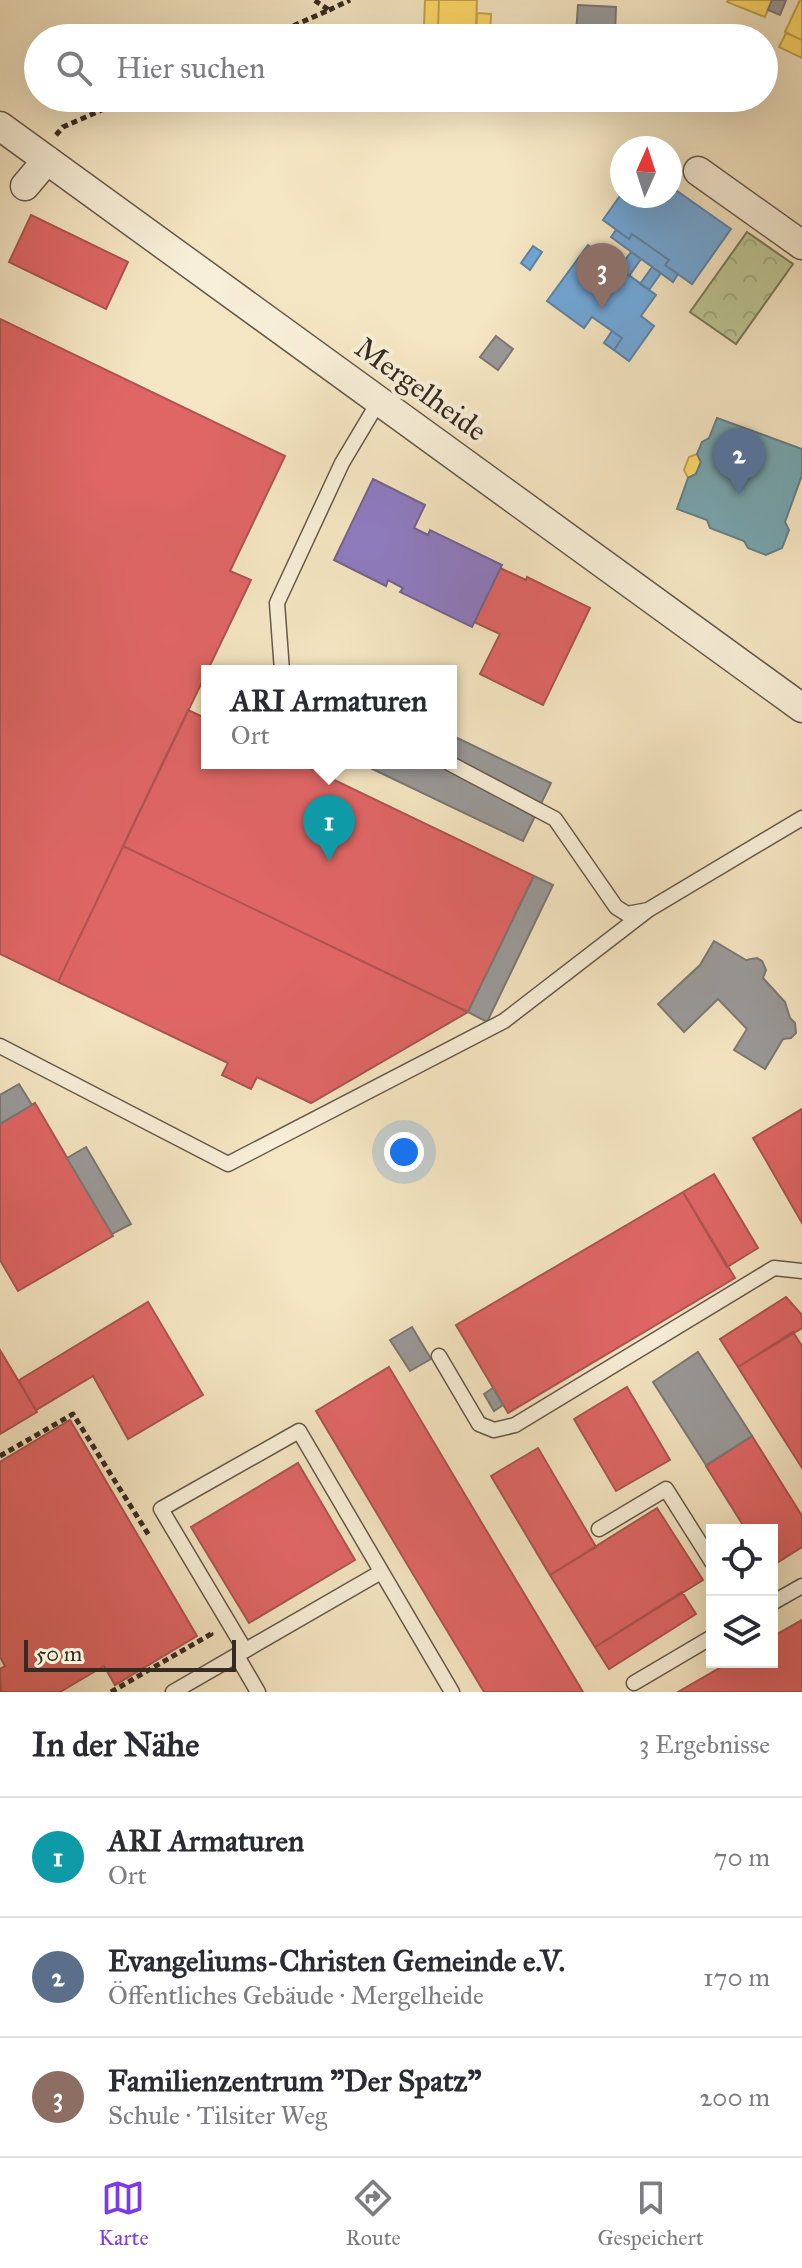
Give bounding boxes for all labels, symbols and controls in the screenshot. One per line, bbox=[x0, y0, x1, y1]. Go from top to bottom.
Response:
search box bbox=[24, 24, 778, 112]
icon: search bbox=[52, 46, 96, 90]
text: Hier suchen bbox=[116, 50, 265, 86]
north arrow bbox=[610, 136, 682, 208]
pin: 3 bbox=[576, 243, 628, 309]
street label: Mergelheide bbox=[348, 329, 494, 449]
pin: 2 bbox=[713, 428, 765, 494]
popup bbox=[201, 665, 457, 769]
text: ARI Armaturen bbox=[231, 683, 427, 719]
text: Ort bbox=[231, 719, 270, 751]
pin: 1 bbox=[303, 795, 355, 861]
your location bbox=[384, 1132, 424, 1172]
map controls bbox=[706, 1524, 778, 1668]
button: locate bbox=[706, 1524, 778, 1596]
button: layers bbox=[706, 1596, 778, 1668]
scale bar bbox=[24, 1636, 236, 1672]
text: 50 m bbox=[36, 1640, 82, 1667]
text: In der Nähe bbox=[32, 1724, 199, 1765]
text: 3 Ergebnisse bbox=[639, 1728, 770, 1760]
text: ARI Armaturen bbox=[108, 1823, 304, 1859]
text: 1 bbox=[53, 1841, 63, 1873]
text: 70 m bbox=[714, 1841, 770, 1873]
text: Ort bbox=[108, 1859, 147, 1891]
text: Evangeliums-Christen Gemeinde e.V. bbox=[108, 1943, 565, 1979]
text: 2 bbox=[52, 1961, 64, 1993]
text: 170 m bbox=[703, 1961, 770, 1993]
text: Öffentliches Gebäude · Mergelheide bbox=[108, 1979, 484, 2011]
text: Familienzentrum "Der Spatz" bbox=[108, 2063, 481, 2099]
text: 3 bbox=[53, 2081, 63, 2113]
text: 200 m bbox=[699, 2081, 770, 2113]
text: Schule · Tilsiter Weg bbox=[108, 2099, 327, 2131]
tab: Karte bbox=[98, 2176, 149, 2251]
tab: Route bbox=[345, 2176, 401, 2251]
tab: Gespeichert bbox=[598, 2176, 704, 2251]

